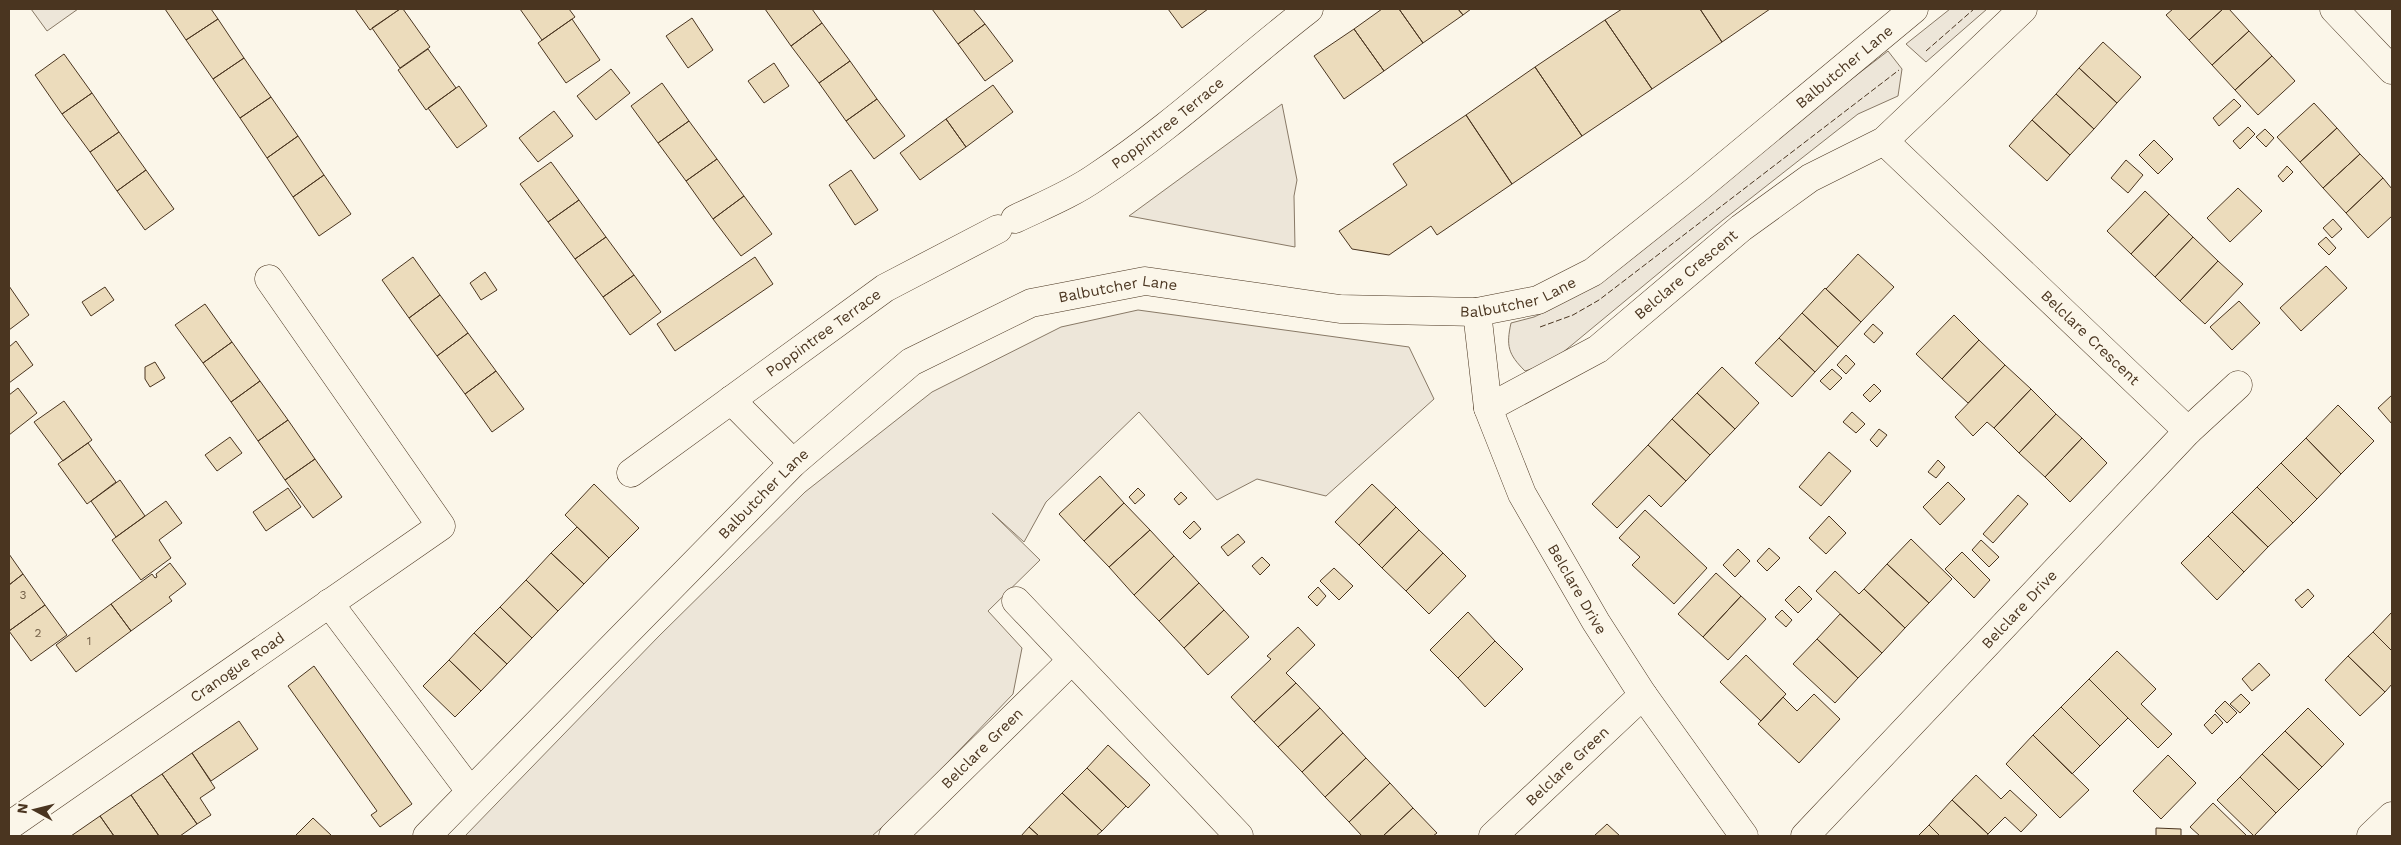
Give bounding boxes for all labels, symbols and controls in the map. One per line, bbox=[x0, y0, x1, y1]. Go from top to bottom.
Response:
street label: Balbutcher Lane bbox=[1792, 21, 1896, 112]
street label: Poppintree Terrace bbox=[1108, 74, 1228, 173]
street label: Belclare Crescent bbox=[1631, 225, 1742, 323]
street label: Balbutcher Lane bbox=[1057, 272, 1179, 307]
street label: Balbutcher Lane bbox=[1460, 273, 1579, 321]
street label: Poppintree Terrace bbox=[762, 285, 884, 381]
street label: Belclare Crescent bbox=[2037, 287, 2144, 389]
street label: Balbutcher Lane bbox=[715, 445, 812, 543]
street label: Belclare Drive bbox=[1544, 541, 1611, 638]
street label: Belclare Drive bbox=[1978, 566, 2061, 652]
house number: 3 bbox=[20, 588, 27, 602]
house number: 2 bbox=[35, 626, 42, 640]
street label: Cranogue Road bbox=[187, 628, 288, 706]
house number: 1 bbox=[87, 634, 91, 648]
street label: Belclare Green bbox=[937, 704, 1027, 792]
street label: Belclare Green bbox=[1522, 723, 1613, 810]
north arrow bbox=[10, 785, 60, 835]
text: N bbox=[14, 802, 31, 815]

